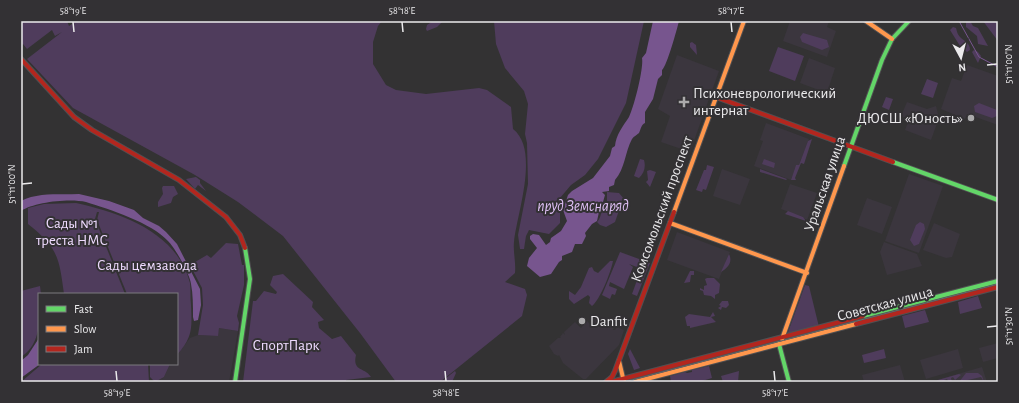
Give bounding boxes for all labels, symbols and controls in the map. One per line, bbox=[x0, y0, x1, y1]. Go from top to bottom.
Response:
text: 58°19'E bbox=[60, 6, 86, 16]
text: 58°18'E bbox=[389, 6, 415, 16]
text: 58°17'E bbox=[718, 6, 744, 16]
north arrow bbox=[941, 38, 981, 78]
text: 51°11'00"N bbox=[1004, 44, 1014, 84]
text: N bbox=[958, 62, 967, 73]
place label: Психоневрологический интернат bbox=[693, 86, 836, 118]
marker: Психоневрологический интернат bbox=[678, 96, 690, 108]
place label: ДЮСШ «Юность» bbox=[857, 111, 963, 126]
marker: ДЮСШ «Юность» bbox=[966, 113, 976, 123]
street label: Комсомольский проспект bbox=[629, 133, 696, 284]
street label: Уральская улица bbox=[802, 134, 848, 234]
text: 51°11'00"N bbox=[7, 164, 17, 204]
water label: пруд Земснаряд bbox=[537, 198, 629, 215]
park label: Сады №1 треста НМС bbox=[35, 216, 108, 248]
park label: Сады цемзавода bbox=[97, 258, 197, 273]
street label: Советская улица bbox=[835, 284, 935, 324]
legend bbox=[38, 293, 178, 365]
text: Fast bbox=[74, 303, 93, 315]
text: 51°11'30"N bbox=[1004, 307, 1014, 345]
place label: Danfit bbox=[590, 314, 627, 329]
marker: Danfit bbox=[577, 316, 587, 326]
text: Slow bbox=[74, 323, 96, 335]
park label: СпортПарк bbox=[253, 338, 320, 353]
text: Jam bbox=[74, 343, 93, 355]
text: 58°19'E bbox=[104, 388, 130, 398]
text: 58°18'E bbox=[433, 388, 459, 398]
text: 58°17'E bbox=[762, 388, 788, 398]

